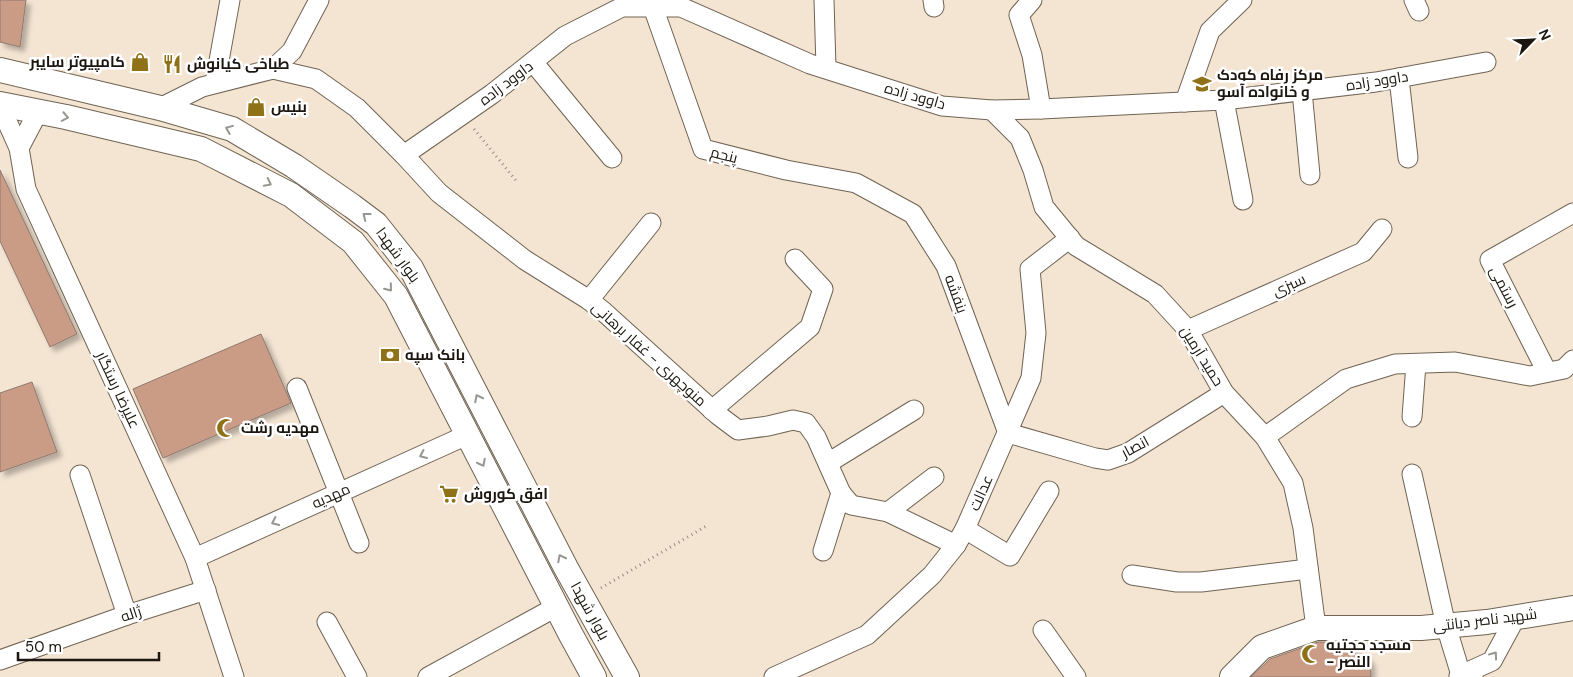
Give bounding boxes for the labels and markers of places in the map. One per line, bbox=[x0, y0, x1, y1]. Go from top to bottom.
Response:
shop icon: کامپیوتر سایبر bbox=[129, 51, 151, 73]
place label: کامپیوتر سایبر bbox=[29, 52, 125, 72]
restaurant icon: طباخی کیانوش bbox=[161, 53, 183, 75]
place label: طباخی کیانوش bbox=[187, 54, 290, 74]
place label: مرکز رفاه کودک و خانواده آسو bbox=[1217, 65, 1323, 102]
school or university icon: مرکز رفاه کودک و خانواده آسو bbox=[1191, 73, 1213, 95]
shop icon: بنیس bbox=[245, 96, 267, 118]
place label: بنیس bbox=[271, 97, 307, 117]
bank icon: بانک سپه bbox=[379, 344, 401, 366]
place label: بانک سپه bbox=[405, 345, 465, 365]
mosque icon: مهدیه رشت bbox=[215, 417, 237, 439]
place label: مهدیه رشت bbox=[241, 418, 319, 438]
supermarket icon: افق کوروش bbox=[438, 483, 460, 505]
place label: افق کوروش bbox=[464, 484, 548, 504]
place label: مسجد حجتیه - النصر bbox=[1326, 635, 1411, 672]
mosque icon: مسجد حجتیه - النصر bbox=[1300, 643, 1322, 665]

